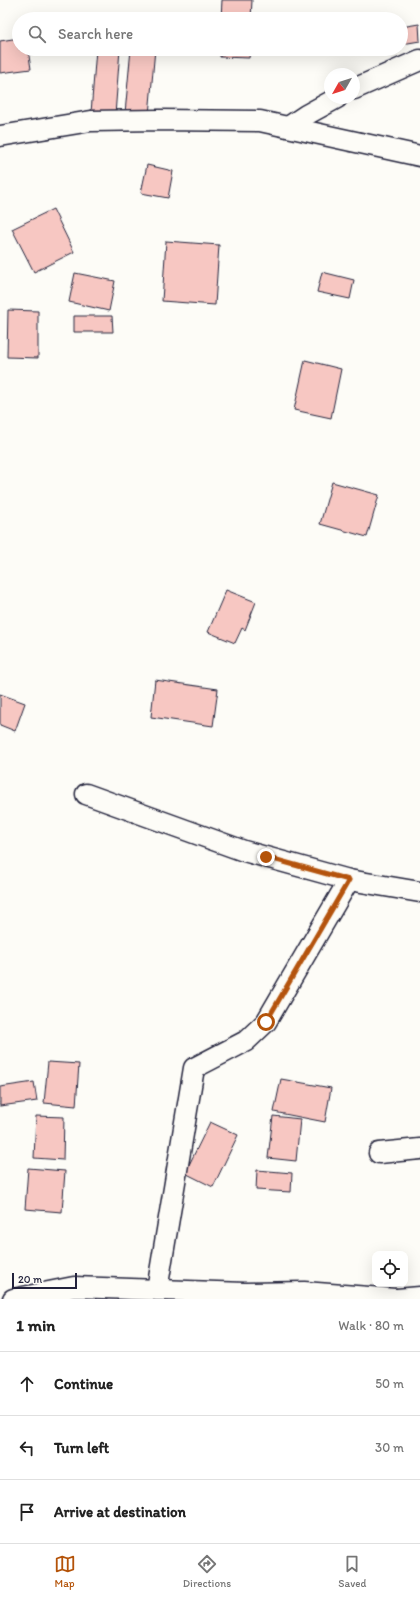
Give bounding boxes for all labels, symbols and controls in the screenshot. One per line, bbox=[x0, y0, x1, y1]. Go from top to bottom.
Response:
search box bbox=[12, 12, 408, 56]
icon: search bbox=[26, 23, 48, 45]
text: Search here bbox=[58, 25, 133, 43]
north arrow bbox=[324, 68, 360, 104]
route end bbox=[257, 848, 275, 866]
route start bbox=[257, 1013, 275, 1031]
map controls bbox=[372, 1251, 408, 1287]
button: locate bbox=[372, 1251, 408, 1287]
scale bar bbox=[12, 1271, 77, 1290]
text: 20 m bbox=[18, 1273, 42, 1286]
text: 1 min bbox=[16, 1315, 55, 1335]
text: Walk · 80 m bbox=[338, 1318, 404, 1333]
icon: ahead bbox=[16, 1373, 38, 1395]
text: Continue bbox=[54, 1375, 113, 1393]
text: 50 m bbox=[375, 1376, 404, 1391]
icon: left bbox=[16, 1437, 38, 1459]
text: Turn left bbox=[54, 1439, 109, 1457]
text: 30 m bbox=[375, 1440, 404, 1455]
icon: arrive bbox=[16, 1501, 38, 1523]
text: Arrive at destination bbox=[54, 1503, 186, 1521]
tab: Map bbox=[54, 1553, 76, 1590]
tab: Directions bbox=[183, 1553, 231, 1590]
tab: Saved bbox=[338, 1553, 366, 1590]

